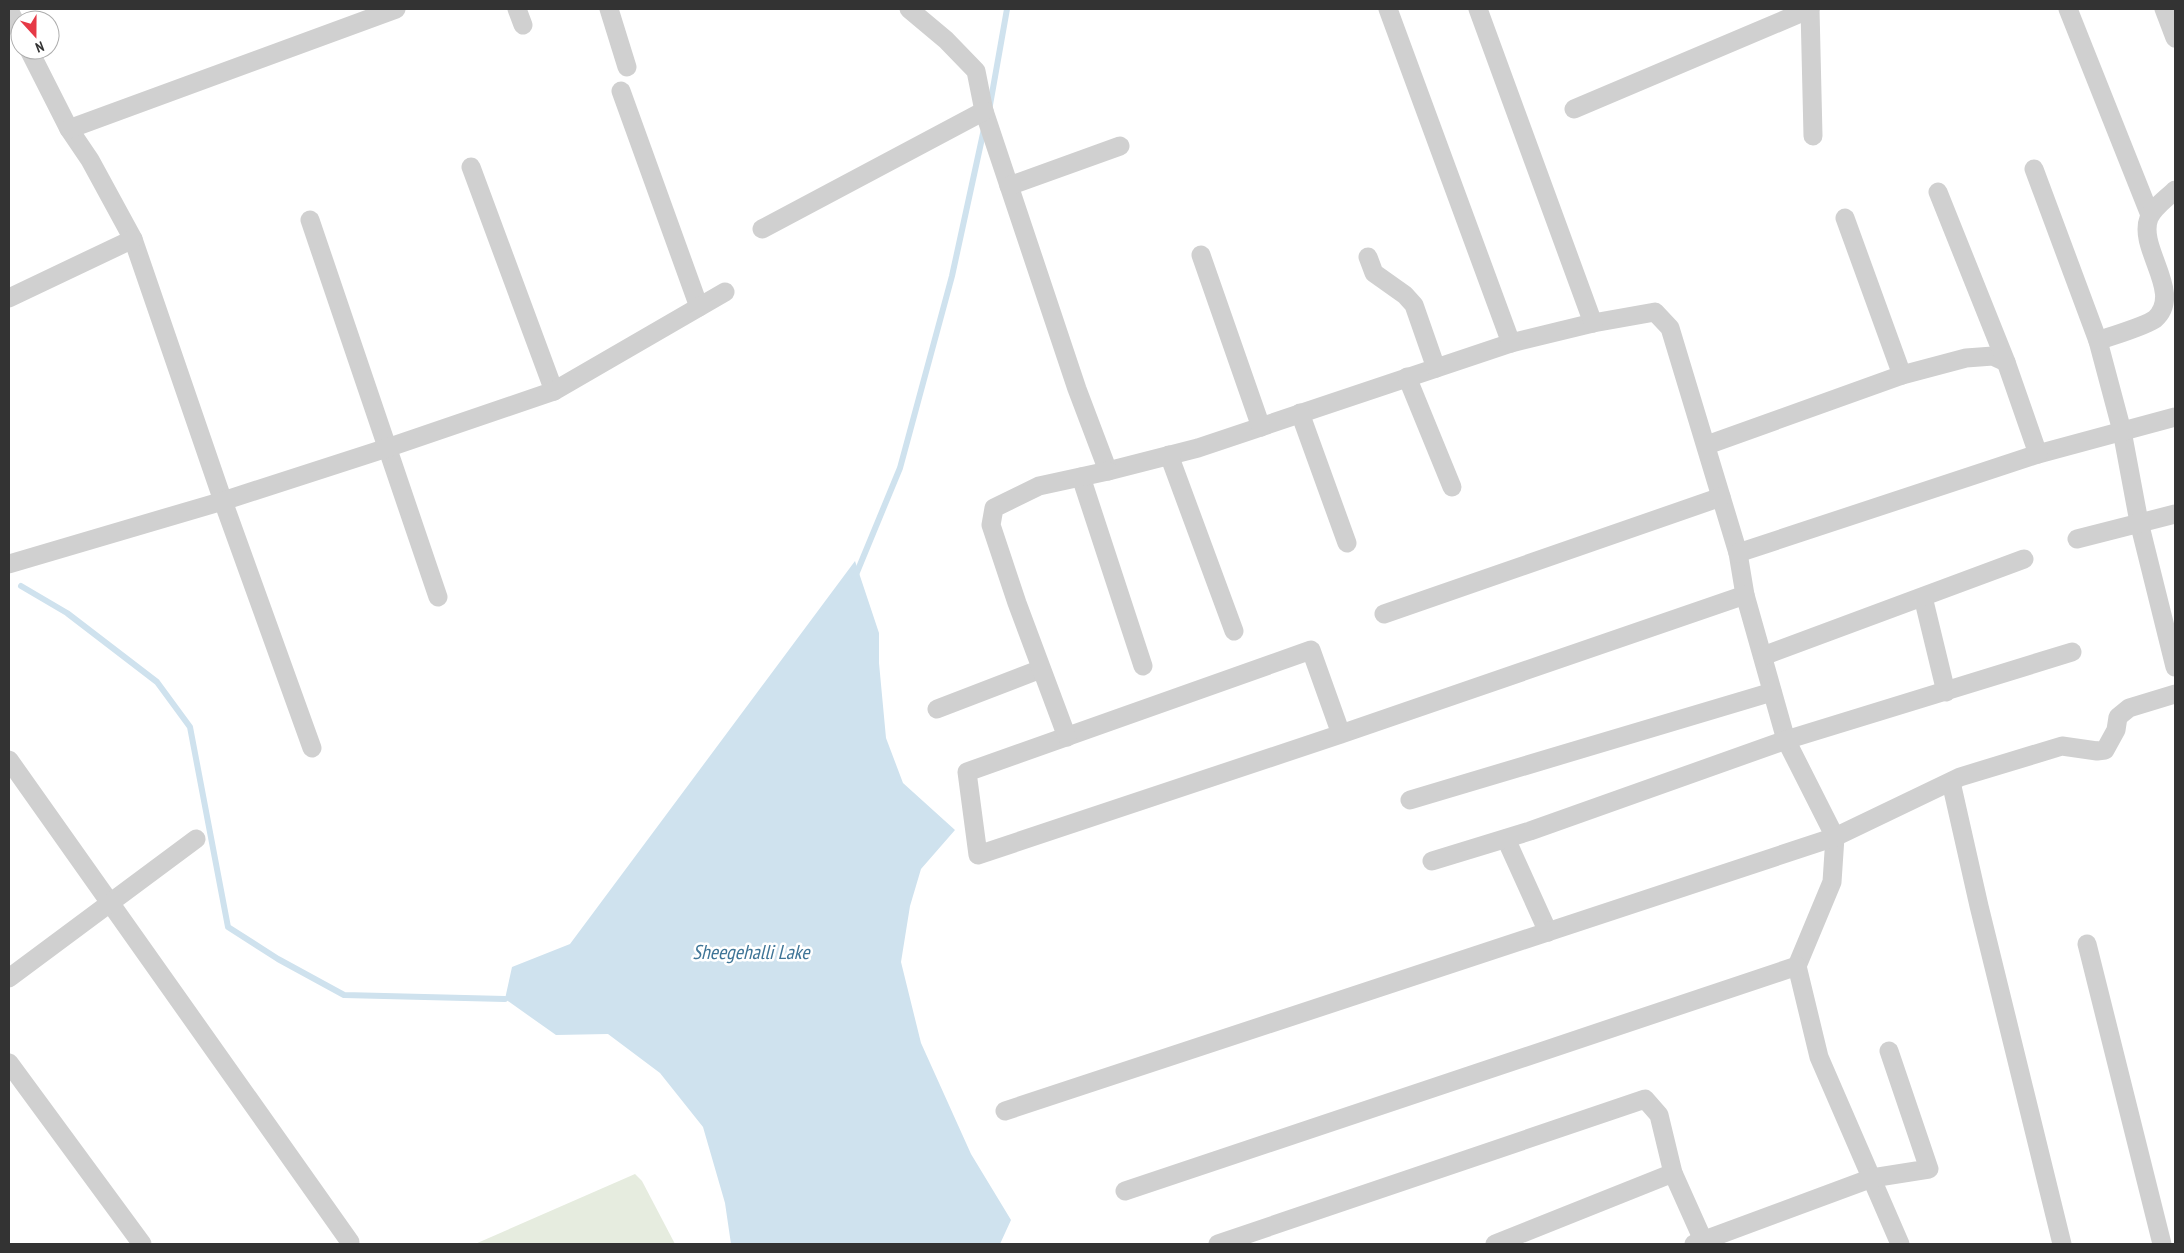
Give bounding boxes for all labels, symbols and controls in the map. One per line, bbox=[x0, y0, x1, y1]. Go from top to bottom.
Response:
north arrow bbox=[10, 10, 60, 60]
text: N bbox=[33, 37, 46, 57]
water label: Sheegehalli Lake bbox=[693, 939, 811, 965]

